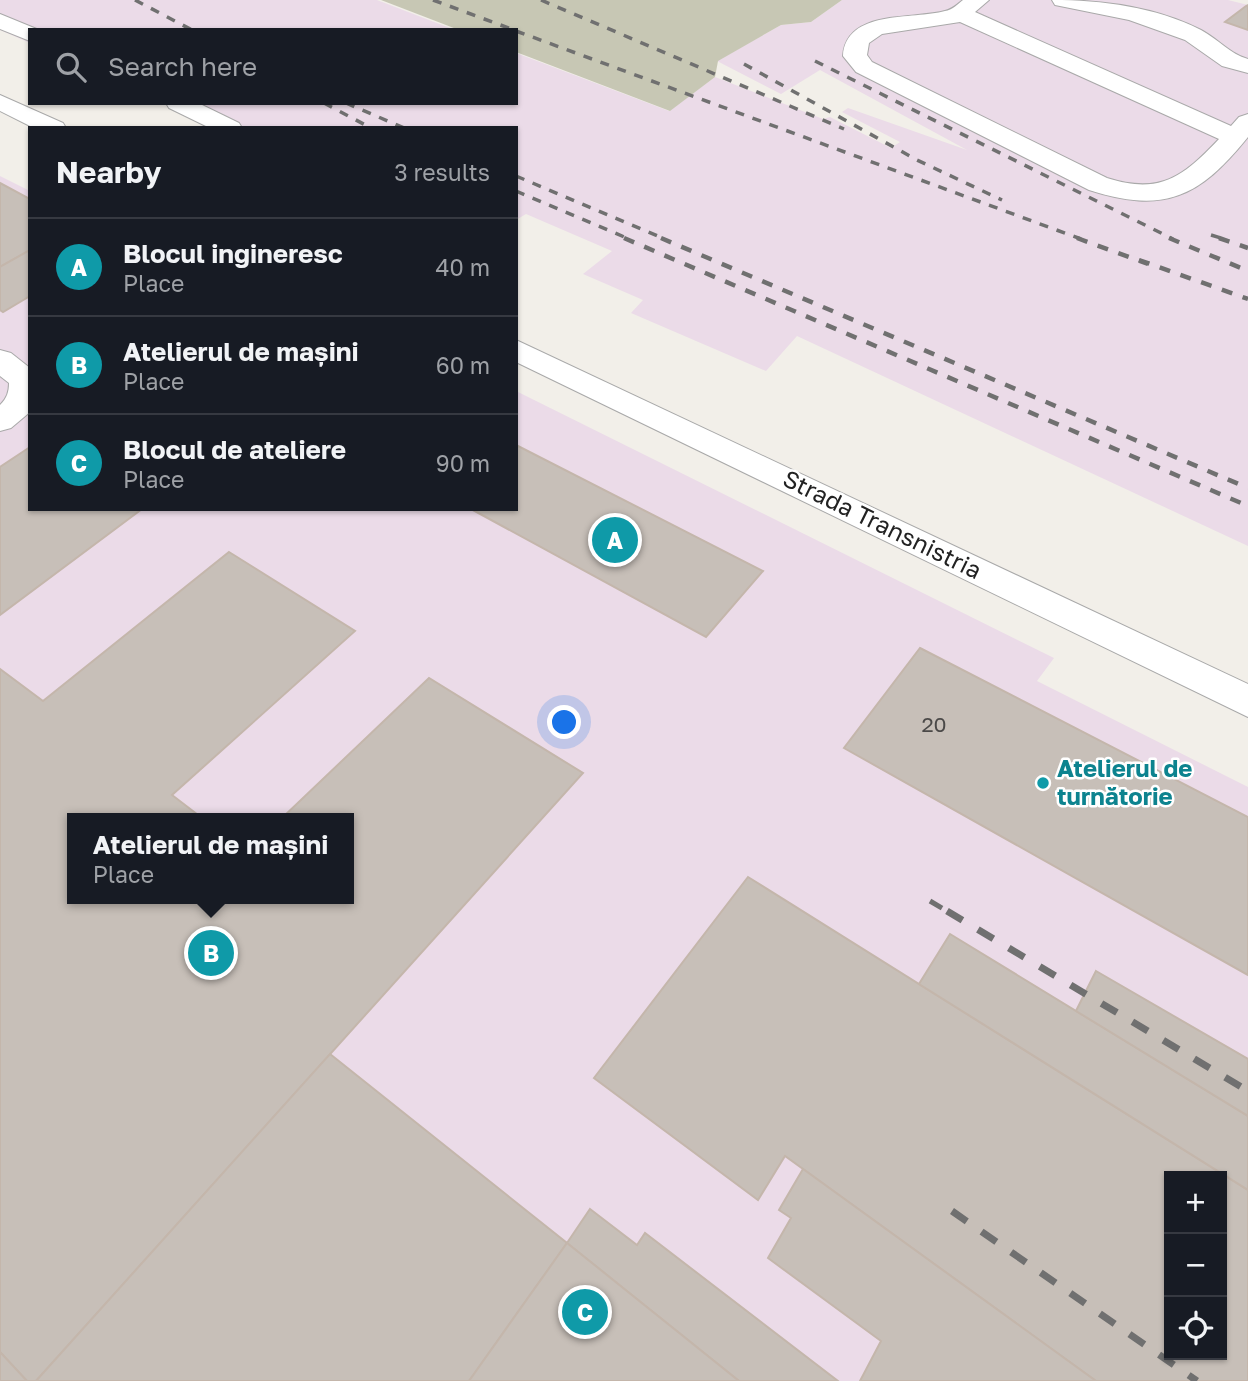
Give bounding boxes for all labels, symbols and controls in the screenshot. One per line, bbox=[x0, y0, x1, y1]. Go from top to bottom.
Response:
search box bbox=[28, 28, 518, 105]
icon: search bbox=[52, 48, 90, 86]
text: Search here bbox=[108, 51, 257, 82]
text: Nearby bbox=[56, 154, 161, 190]
text: 3 results bbox=[394, 158, 490, 186]
text: Blocul ingineresc bbox=[123, 238, 343, 269]
text: A bbox=[71, 253, 87, 281]
text: 40 m bbox=[436, 253, 490, 281]
text: Place bbox=[123, 269, 184, 297]
text: Atelierul de mașini bbox=[123, 336, 359, 367]
text: B bbox=[71, 351, 87, 379]
text: 60 m bbox=[436, 351, 490, 379]
text: Place bbox=[123, 367, 184, 395]
text: Blocul de ateliere bbox=[123, 434, 346, 465]
text: C bbox=[71, 449, 87, 477]
text: 90 m bbox=[436, 449, 490, 477]
street label: Strada Transnistria bbox=[779, 463, 987, 584]
text: Place bbox=[123, 465, 184, 493]
pin: A bbox=[592, 514, 638, 566]
your location bbox=[547, 705, 581, 739]
house number: 20 bbox=[921, 711, 947, 737]
place label: Atelierul de turnătorie bbox=[1057, 753, 1192, 810]
marker: Atelierul de turnătorie bbox=[1035, 775, 1051, 791]
popup bbox=[67, 813, 354, 904]
text: Atelierul de mașini bbox=[93, 829, 328, 860]
text: Place bbox=[93, 860, 154, 888]
pin: B bbox=[188, 927, 234, 979]
map controls bbox=[1164, 1171, 1227, 1360]
button: + bbox=[1164, 1171, 1227, 1234]
button: − bbox=[1164, 1234, 1227, 1297]
pin: C bbox=[562, 1286, 608, 1338]
button: locate bbox=[1164, 1297, 1227, 1360]

